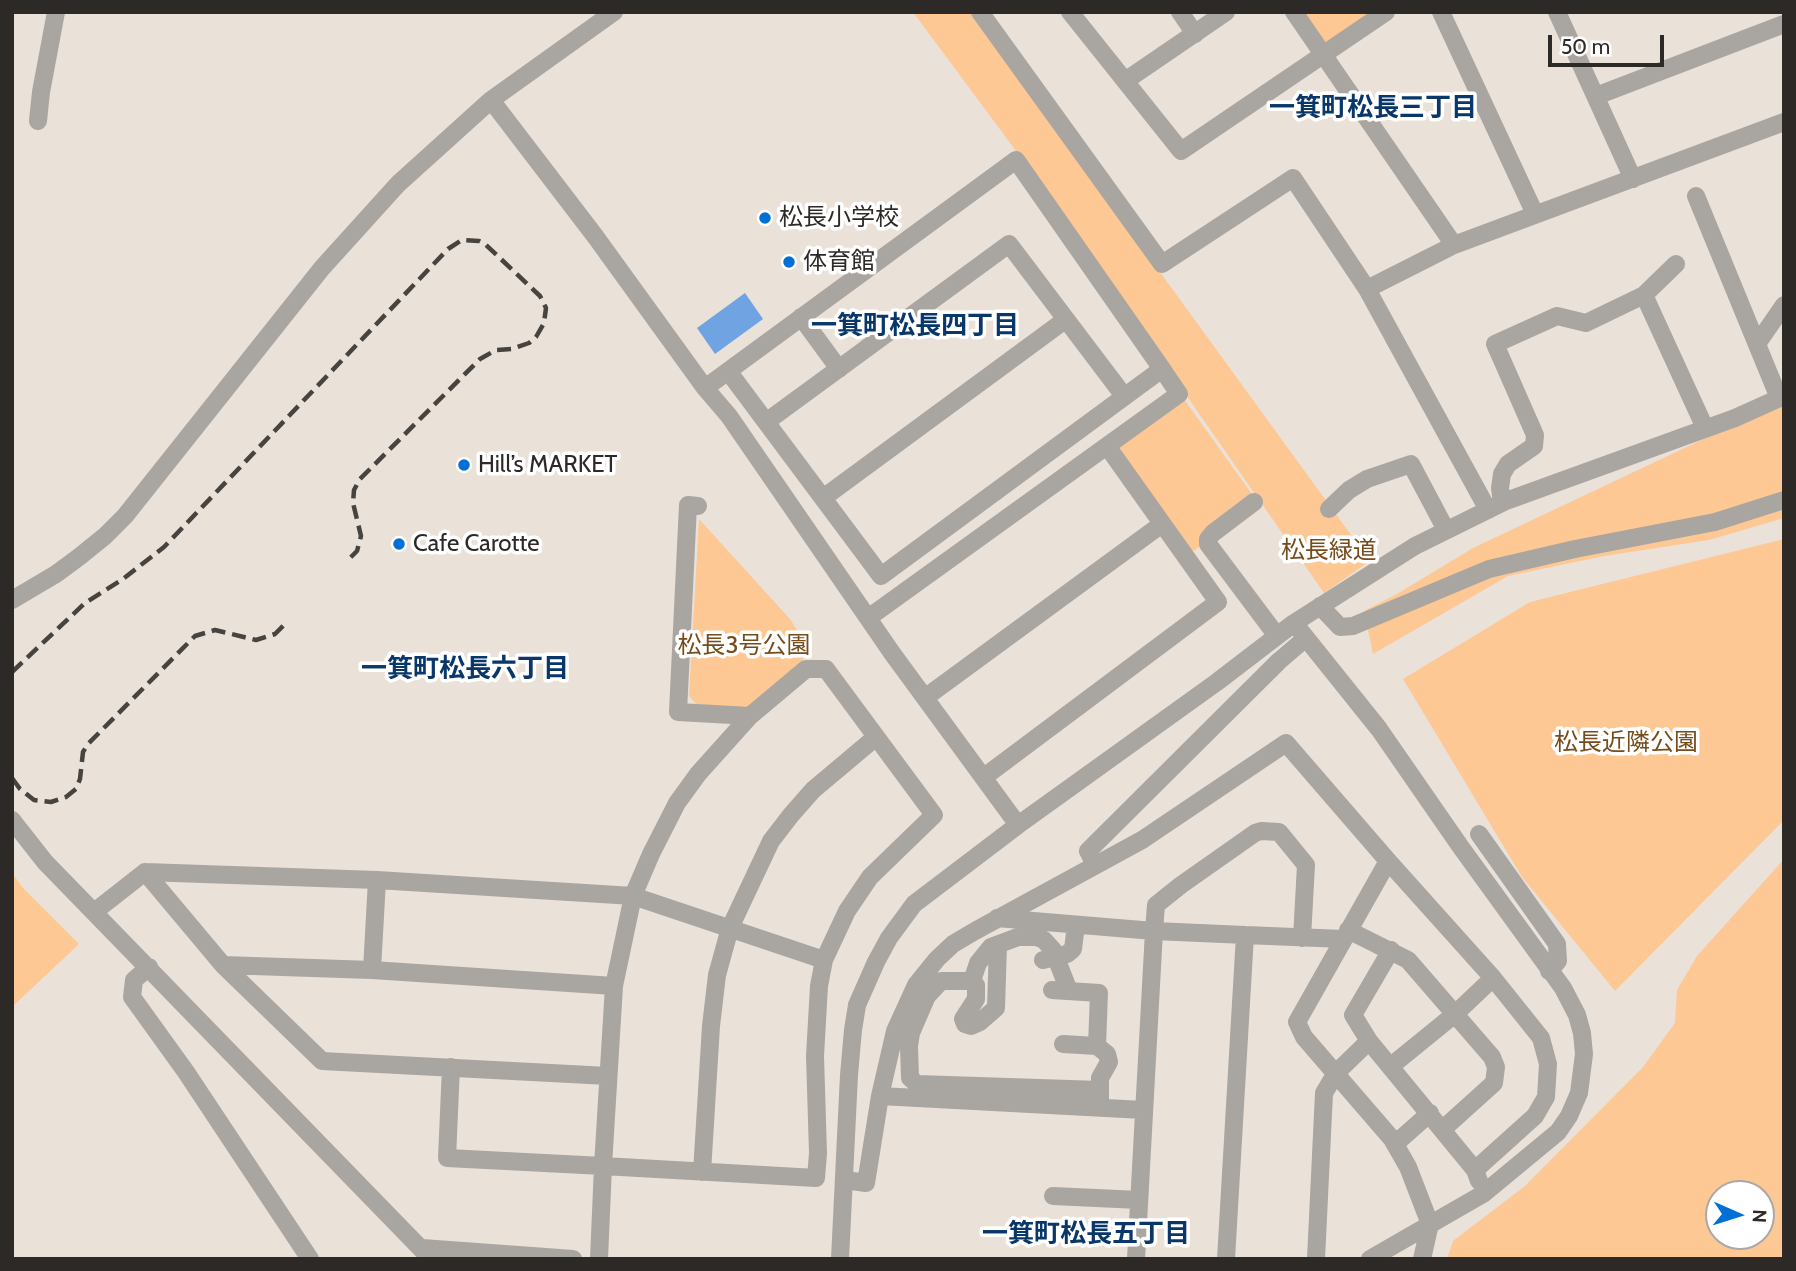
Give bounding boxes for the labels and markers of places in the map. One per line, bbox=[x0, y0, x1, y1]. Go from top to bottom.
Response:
place label: 松長小学校 bbox=[779, 204, 899, 232]
marker: 松長小学校 bbox=[757, 210, 773, 226]
place label: 体育館 bbox=[803, 248, 875, 276]
marker: 体育館 bbox=[781, 254, 797, 270]
place label: Hill’s MARKET bbox=[478, 451, 617, 479]
marker: Hill’s MARKET bbox=[456, 457, 472, 473]
place label: Cafe Carotte bbox=[413, 530, 540, 558]
marker: Cafe Carotte bbox=[391, 536, 407, 552]

